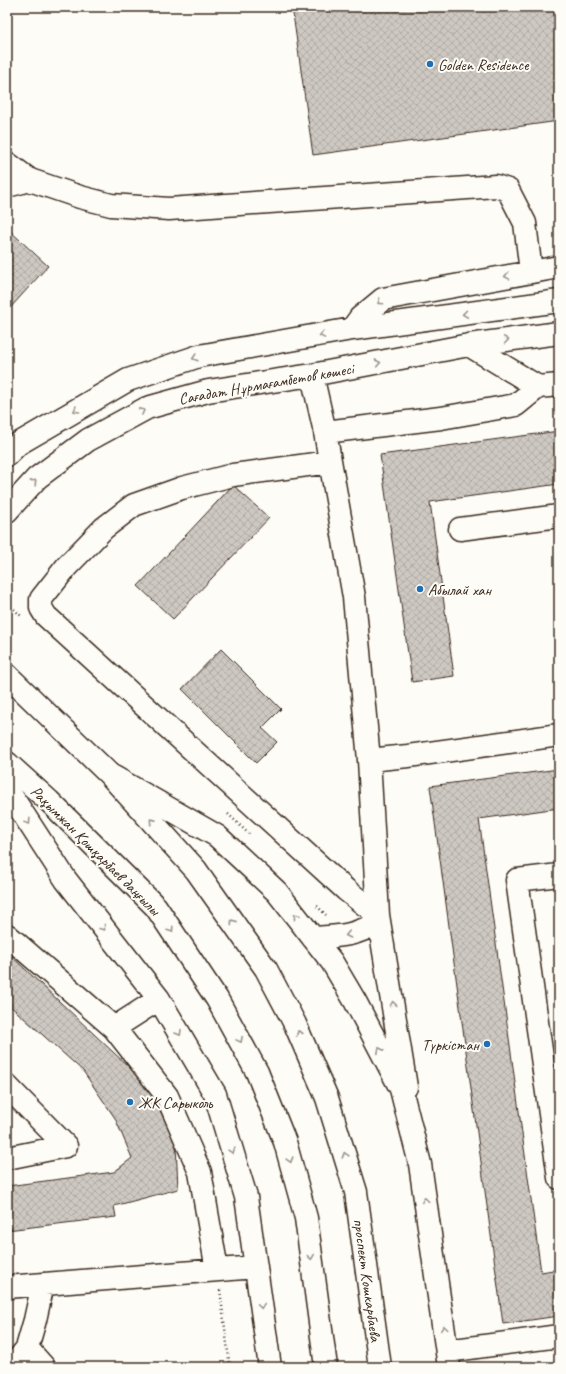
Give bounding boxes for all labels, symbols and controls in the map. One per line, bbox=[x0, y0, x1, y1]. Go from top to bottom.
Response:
place label: Golden Residence bbox=[438, 55, 530, 75]
marker: Golden Residence bbox=[425, 59, 435, 69]
one-way arrow bbox=[504, 271, 510, 280]
one-way arrow bbox=[377, 297, 384, 305]
one-way arrow bbox=[462, 309, 468, 318]
one-way arrow bbox=[319, 330, 325, 338]
one-way arrow bbox=[503, 336, 509, 345]
one-way arrow bbox=[191, 353, 198, 362]
street label: Сағадат Нұрмағамбетов көшесі bbox=[177, 358, 357, 409]
one-way arrow bbox=[375, 359, 381, 367]
one-way arrow bbox=[73, 406, 80, 413]
one-way arrow bbox=[137, 408, 145, 415]
one-way arrow bbox=[29, 479, 36, 487]
place label: Абылай хан bbox=[428, 580, 493, 600]
marker: Абылай хан bbox=[415, 584, 425, 594]
street label: Рақымжан Қошқарбаев даңғылы bbox=[26, 782, 165, 921]
one-way arrow bbox=[23, 818, 31, 825]
one-way arrow bbox=[149, 818, 157, 826]
one-way arrow bbox=[294, 914, 301, 921]
one-way arrow bbox=[230, 919, 238, 926]
one-way arrow bbox=[99, 924, 106, 931]
one-way arrow bbox=[166, 926, 174, 933]
one-way arrow bbox=[344, 930, 351, 938]
one-way arrow bbox=[389, 1001, 398, 1007]
one-way arrow bbox=[175, 1029, 182, 1036]
one-way arrow bbox=[296, 1030, 304, 1038]
place label: Түркістан bbox=[422, 1035, 480, 1055]
one-way arrow bbox=[235, 1036, 242, 1044]
marker: Түркістан bbox=[482, 1039, 492, 1049]
one-way arrow bbox=[377, 1046, 385, 1054]
place label: ЖК Сарыколь bbox=[138, 1093, 214, 1113]
marker: ЖК Сарыколь bbox=[125, 1097, 135, 1107]
one-way arrow bbox=[227, 1147, 236, 1154]
one-way arrow bbox=[341, 1152, 350, 1159]
one-way arrow bbox=[285, 1156, 294, 1163]
one-way arrow bbox=[421, 1197, 430, 1203]
street label: проспект Кошкарбаева bbox=[348, 1217, 386, 1344]
one-way arrow bbox=[306, 1254, 315, 1260]
one-way arrow bbox=[256, 1302, 265, 1309]
one-way arrow bbox=[440, 1325, 449, 1331]

